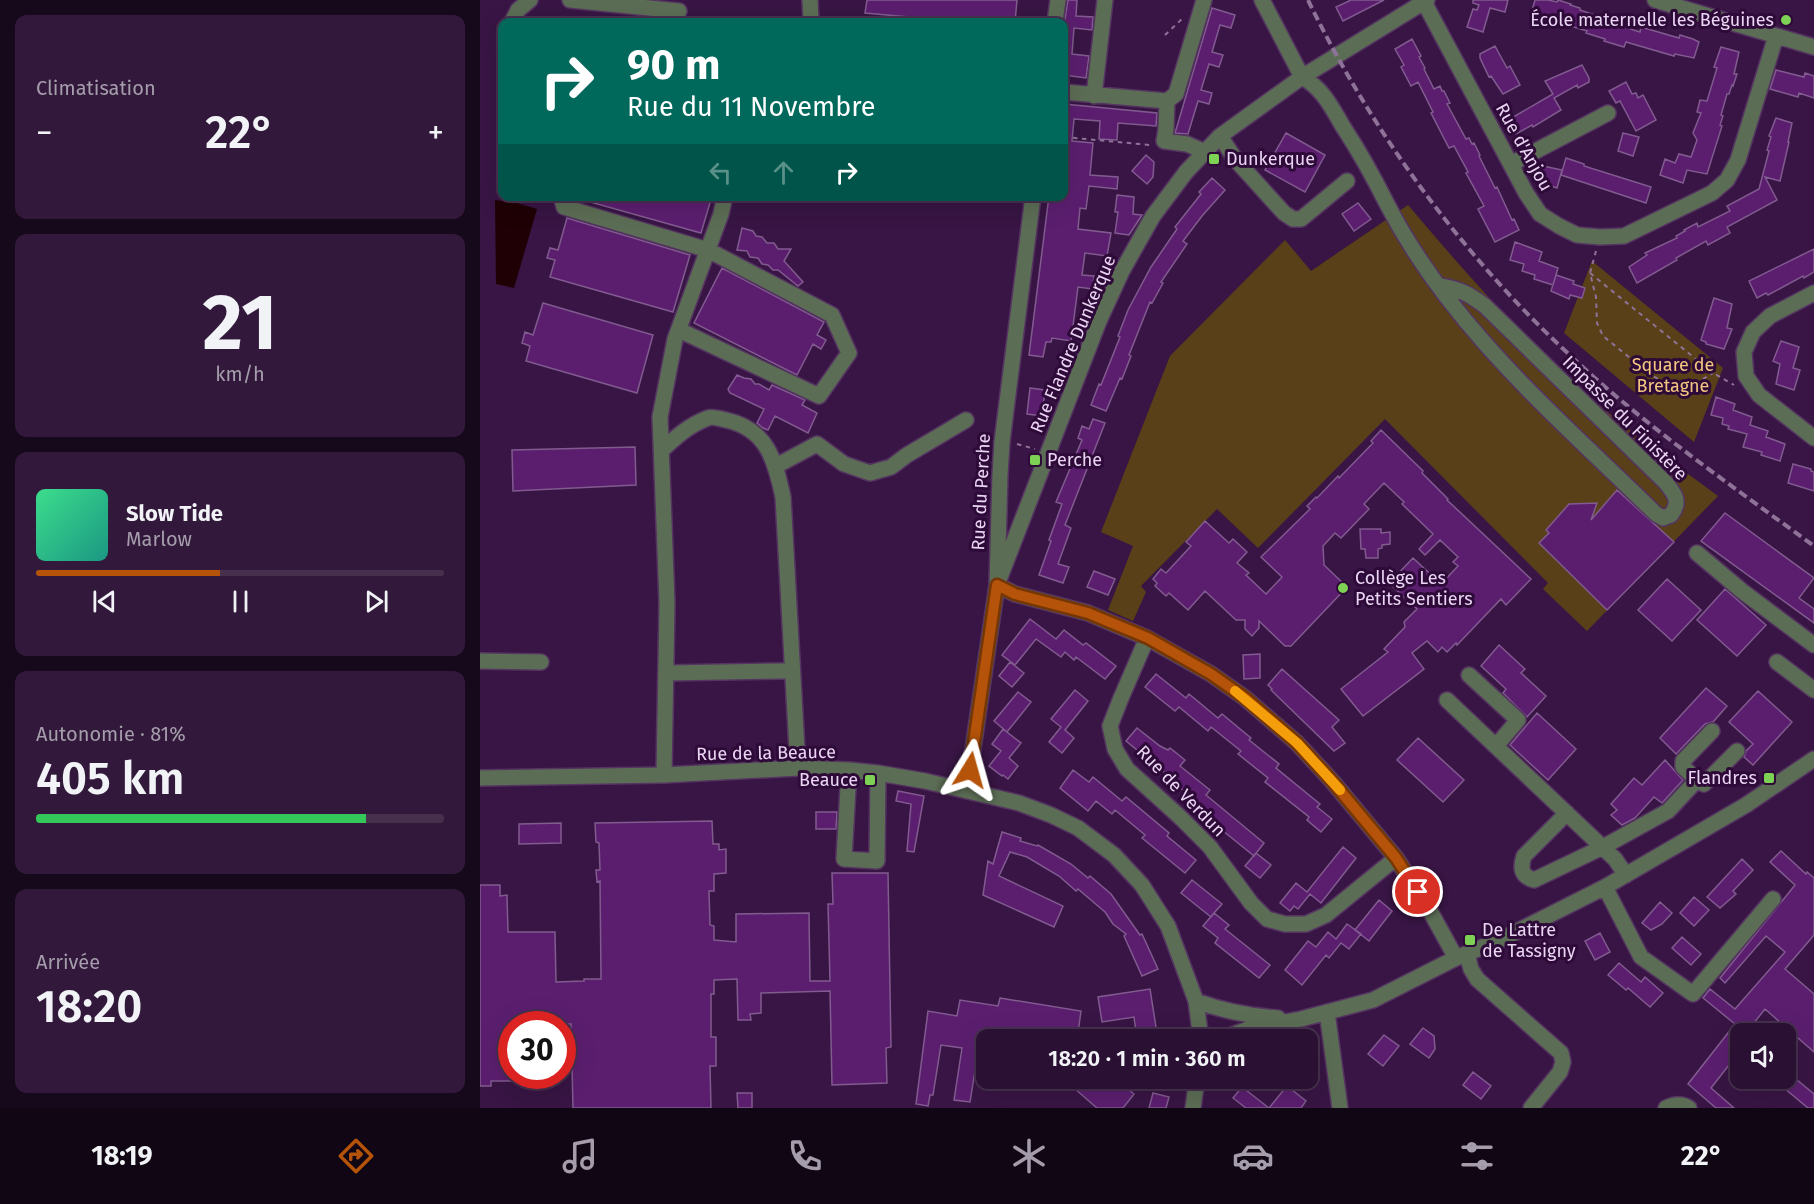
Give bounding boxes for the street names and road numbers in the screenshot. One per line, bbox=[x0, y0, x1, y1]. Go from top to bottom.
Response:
street label: Rue d'Anjou bbox=[1491, 99, 1557, 195]
street label: Rue Flandre Dunkerque bbox=[1026, 252, 1120, 436]
street label: Impasse du Finistère bbox=[1558, 351, 1692, 485]
street label: Rue du Perche bbox=[967, 433, 995, 551]
street label: Rue de la Beauce bbox=[696, 741, 836, 765]
street label: Rue de Verdun bbox=[1132, 741, 1230, 841]

